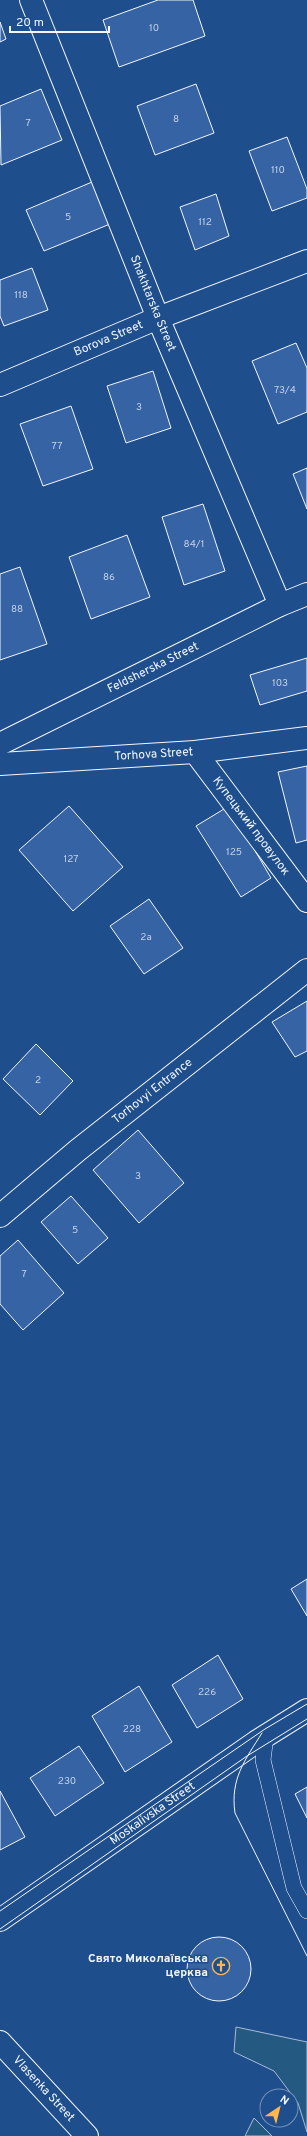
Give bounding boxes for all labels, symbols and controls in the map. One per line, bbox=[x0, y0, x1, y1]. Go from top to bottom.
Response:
scale bar bbox=[10, 8, 109, 34]
text: 20 m bbox=[16, 15, 44, 31]
house number: 10 bbox=[149, 22, 159, 35]
house number: 8 bbox=[173, 113, 179, 126]
house number: 7 bbox=[25, 117, 31, 130]
house number: 110 bbox=[271, 164, 285, 177]
house number: 5 bbox=[65, 211, 71, 224]
house number: 112 bbox=[198, 216, 212, 229]
street label: Shakhtarska Street bbox=[126, 253, 179, 354]
house number: 118 bbox=[14, 289, 28, 302]
street label: Borova Street bbox=[72, 317, 146, 361]
house number: 73/4 bbox=[274, 384, 296, 397]
house number: 3 bbox=[136, 401, 142, 414]
house number: 77 bbox=[52, 440, 62, 453]
house number: 84/1 bbox=[184, 538, 204, 551]
house number: 86 bbox=[103, 571, 115, 584]
house number: 88 bbox=[11, 603, 23, 616]
street label: Feldsherska Street bbox=[105, 639, 201, 697]
house number: 103 bbox=[272, 677, 288, 690]
street label: Torhova Street bbox=[114, 744, 194, 765]
street label: Купецький провулок bbox=[209, 774, 293, 879]
house number: 125 bbox=[226, 846, 242, 859]
house number: 127 bbox=[64, 853, 78, 866]
house number: 2а bbox=[140, 931, 152, 944]
street label: Torhovyi Entrance bbox=[109, 1055, 196, 1128]
house number: 2 bbox=[35, 1074, 41, 1087]
house number: 3 bbox=[135, 1170, 141, 1183]
house number: 5 bbox=[72, 1224, 78, 1237]
house number: 7 bbox=[21, 1268, 27, 1281]
house number: 226 bbox=[198, 1686, 216, 1699]
house number: 228 bbox=[123, 1723, 141, 1736]
house number: 230 bbox=[58, 1775, 76, 1788]
street label: Moskalivska Street bbox=[107, 1779, 198, 1849]
place label: Свято Миколаївська церква bbox=[88, 1951, 208, 1981]
church icon: Свято Миколаївська церква bbox=[211, 1956, 231, 1976]
street label: Vlasenka Street bbox=[9, 2053, 78, 2125]
north arrow bbox=[259, 2088, 299, 2128]
text: N bbox=[277, 2093, 291, 2109]

